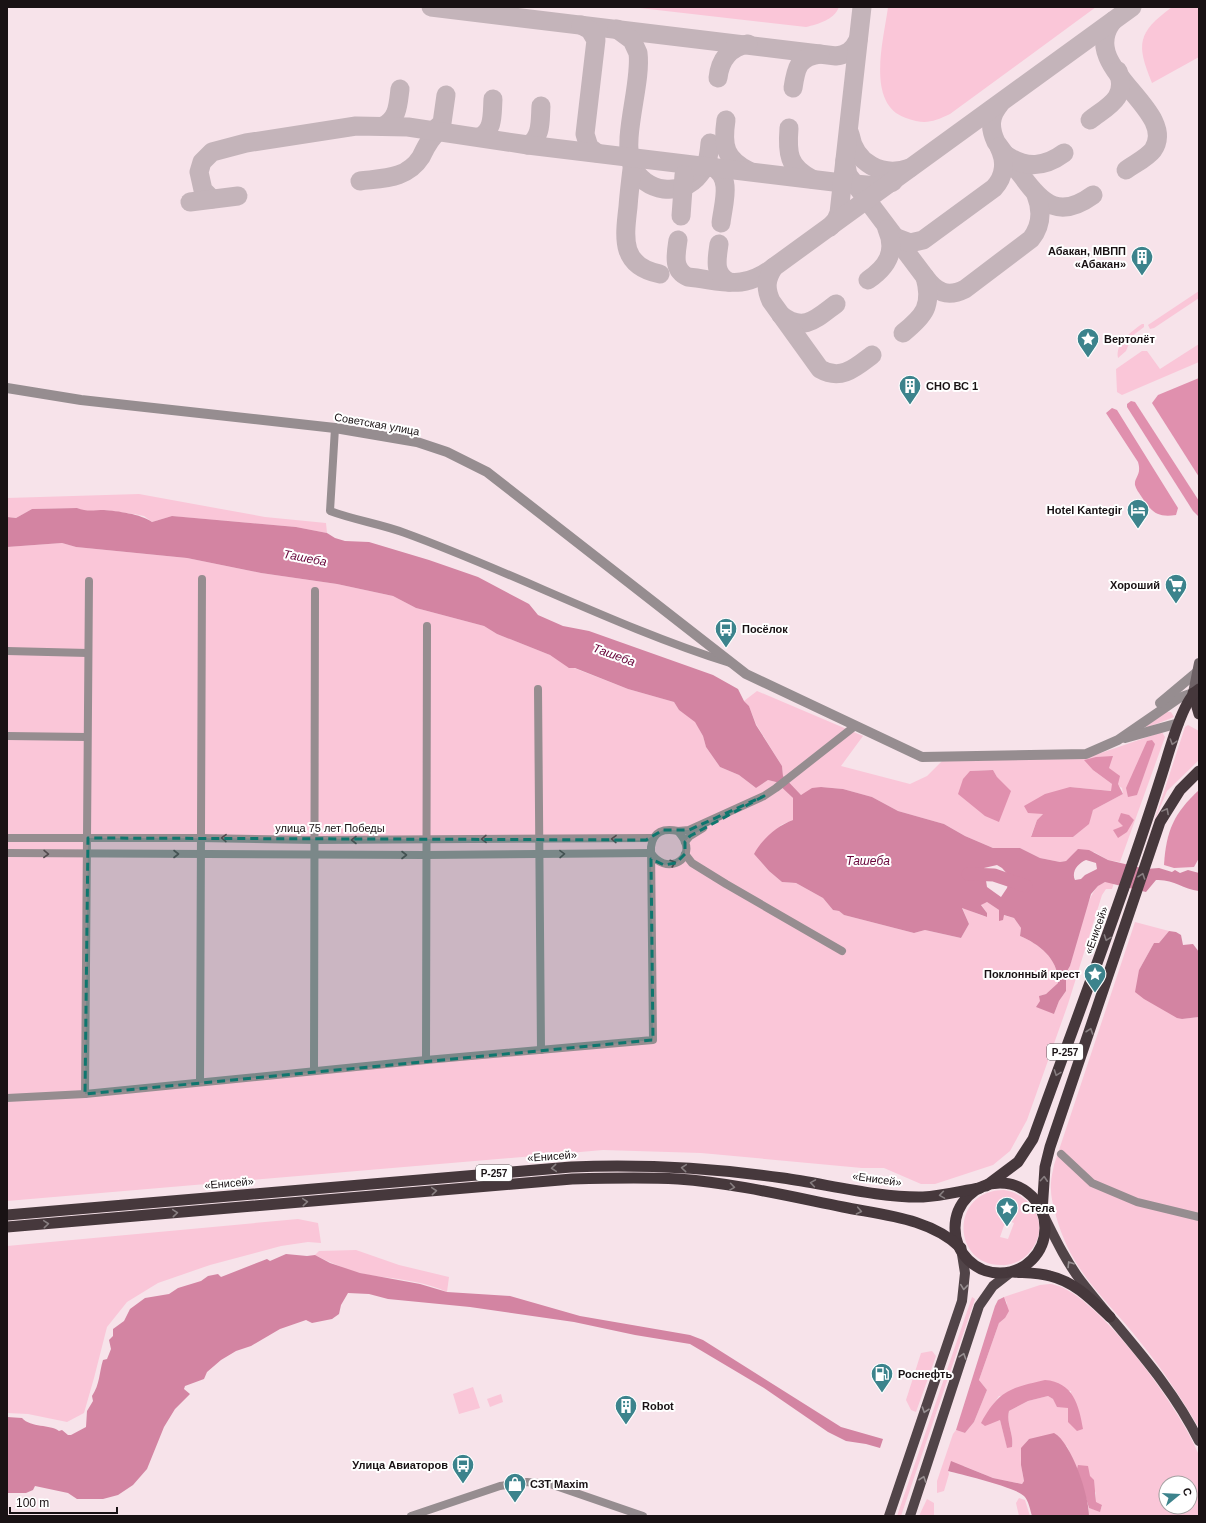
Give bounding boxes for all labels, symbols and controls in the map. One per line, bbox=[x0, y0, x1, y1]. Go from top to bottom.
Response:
building icon: Абакан, МВПП «Абакан» bbox=[1129, 244, 1155, 277]
place label: Абакан, МВПП «Абакан» bbox=[1048, 245, 1126, 270]
place icon: Вертолёт bbox=[1075, 326, 1101, 359]
place label: Вертолёт bbox=[1104, 333, 1155, 345]
building icon: СНО ВС 1 bbox=[897, 373, 923, 406]
place label: СНО ВС 1 bbox=[926, 380, 978, 392]
street label: Советская улица bbox=[333, 411, 421, 438]
hotel icon: Hotel Kantegir bbox=[1125, 497, 1151, 530]
place label: Hotel Kantegir bbox=[1047, 504, 1123, 516]
water label: Ташеба bbox=[282, 547, 328, 569]
supermarket icon: Хороший bbox=[1163, 572, 1189, 605]
place label: Хороший bbox=[1110, 579, 1160, 591]
bus stop icon: Посёлок bbox=[713, 616, 739, 649]
place label: Посёлок bbox=[742, 623, 788, 635]
water label: Ташеба bbox=[591, 641, 637, 669]
one-way arrow bbox=[1169, 738, 1178, 745]
one-way arrow bbox=[1161, 808, 1168, 816]
street label: улица 75 лет Победы bbox=[275, 822, 385, 834]
one-way arrow bbox=[221, 834, 227, 842]
one-way arrow bbox=[481, 835, 487, 843]
one-way arrow bbox=[611, 835, 617, 843]
one-way arrow bbox=[351, 836, 357, 844]
one-way arrow bbox=[43, 850, 49, 858]
one-way arrow bbox=[173, 850, 179, 858]
one-way arrow bbox=[559, 850, 565, 858]
one-way arrow bbox=[401, 851, 407, 859]
water label: Ташеба bbox=[846, 854, 890, 868]
one-way arrow bbox=[669, 859, 676, 868]
one-way arrow bbox=[1137, 873, 1145, 880]
street label: «Енисей» bbox=[1082, 905, 1110, 955]
one-way arrow bbox=[1103, 934, 1111, 941]
place icon: Поклонный крест bbox=[1082, 961, 1108, 994]
place label: Поклонный крест bbox=[984, 968, 1081, 980]
one-way arrow bbox=[1085, 1027, 1093, 1034]
road number: Р-257 bbox=[1047, 1044, 1083, 1060]
one-way arrow bbox=[1053, 1069, 1062, 1076]
street label: «Енисей» bbox=[527, 1148, 577, 1164]
one-way arrow bbox=[681, 1163, 687, 1172]
one-way arrow bbox=[551, 1164, 557, 1173]
road number: Р-257 bbox=[476, 1165, 512, 1181]
street label: «Енисей» bbox=[852, 1170, 902, 1188]
street label: «Енисей» bbox=[204, 1175, 254, 1191]
one-way arrow bbox=[1040, 1176, 1049, 1182]
one-way arrow bbox=[810, 1179, 816, 1187]
one-way arrow bbox=[728, 1182, 735, 1191]
one-way arrow bbox=[431, 1187, 437, 1196]
one-way arrow bbox=[938, 1190, 945, 1199]
place icon: Стела bbox=[994, 1195, 1020, 1228]
one-way arrow bbox=[302, 1197, 308, 1206]
place label: Стела bbox=[1022, 1202, 1055, 1214]
one-way arrow bbox=[856, 1206, 862, 1214]
one-way arrow bbox=[172, 1208, 178, 1217]
one-way arrow bbox=[43, 1219, 49, 1228]
one-way arrow bbox=[1067, 1261, 1075, 1268]
one-way arrow bbox=[960, 1284, 969, 1290]
one-way arrow bbox=[958, 1352, 967, 1359]
fuel station icon: Роснефть bbox=[869, 1361, 895, 1394]
place label: Роснефть bbox=[898, 1368, 952, 1380]
building icon: Robot bbox=[613, 1393, 639, 1426]
place label: Robot bbox=[642, 1400, 674, 1412]
one-way arrow bbox=[921, 1407, 930, 1414]
bus stop icon: Улица Авиаторов bbox=[450, 1452, 476, 1485]
place label: Улица Авиаторов bbox=[352, 1459, 448, 1471]
shop icon: СЗТ Maxim bbox=[502, 1471, 528, 1504]
north arrow bbox=[1158, 1475, 1198, 1515]
one-way arrow bbox=[918, 1476, 927, 1483]
place label: СЗТ Maxim bbox=[530, 1478, 589, 1490]
text: С bbox=[1181, 1486, 1194, 1498]
scale bar bbox=[10, 1489, 117, 1515]
text: 100 m bbox=[16, 1496, 49, 1510]

